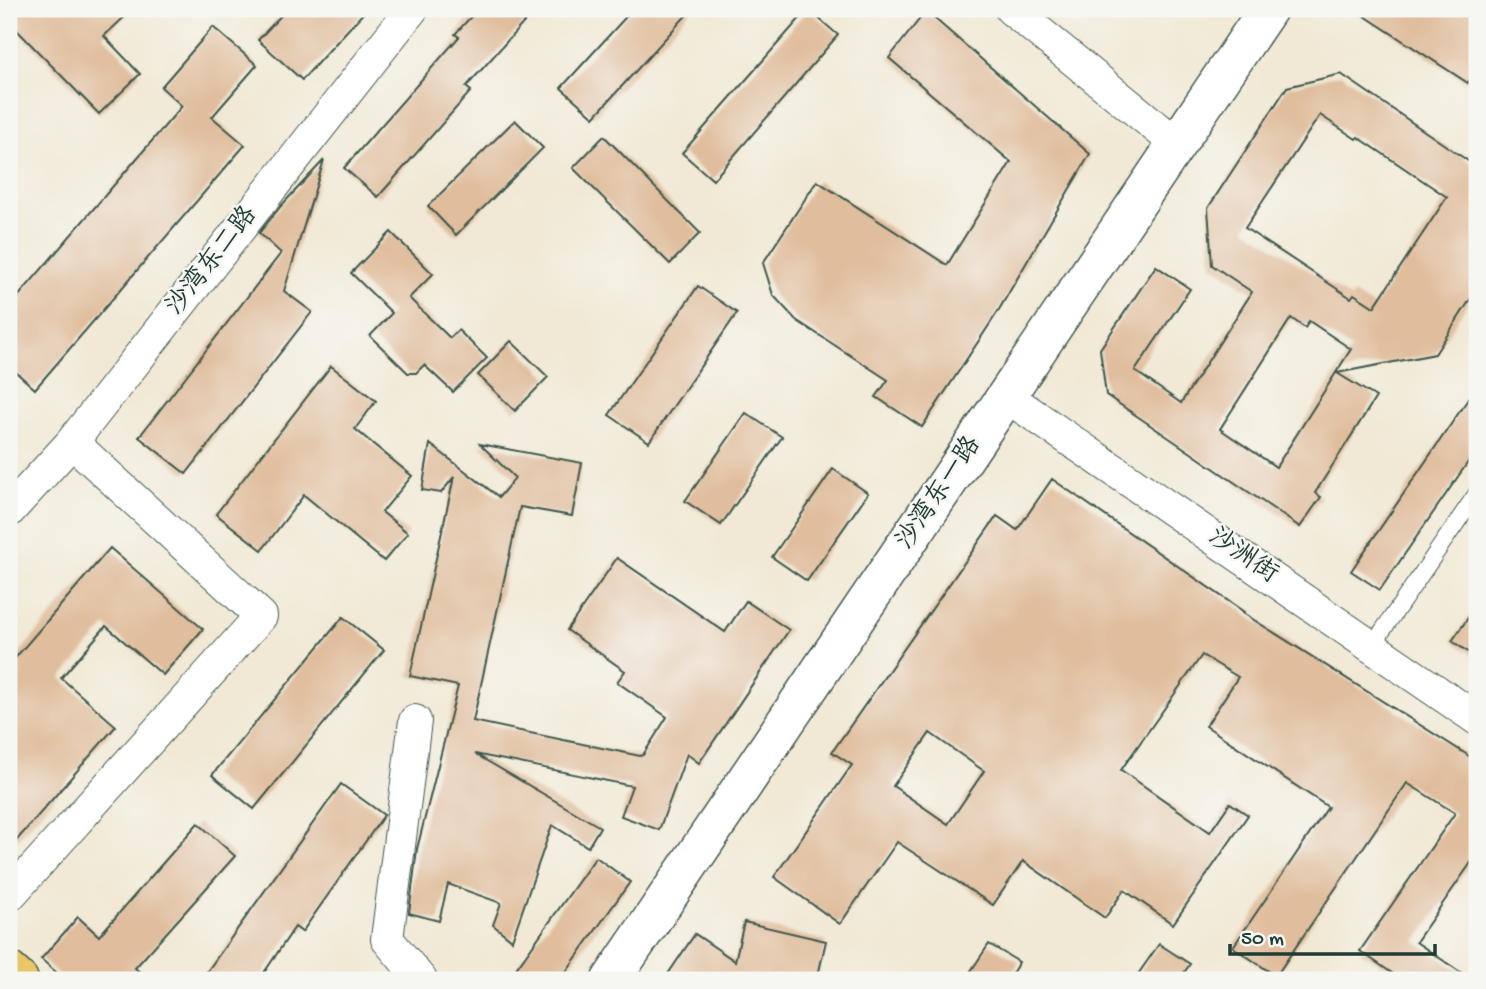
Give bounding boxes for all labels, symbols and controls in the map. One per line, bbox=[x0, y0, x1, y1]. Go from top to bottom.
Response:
street label: 沙湾东二路 bbox=[159, 200, 265, 323]
street label: 沙湾东一路 bbox=[889, 430, 989, 557]
street label: 沙洲街 bbox=[1201, 521, 1284, 592]
scale bar bbox=[1230, 912, 1435, 956]
text: 50 m bbox=[1241, 928, 1284, 953]

